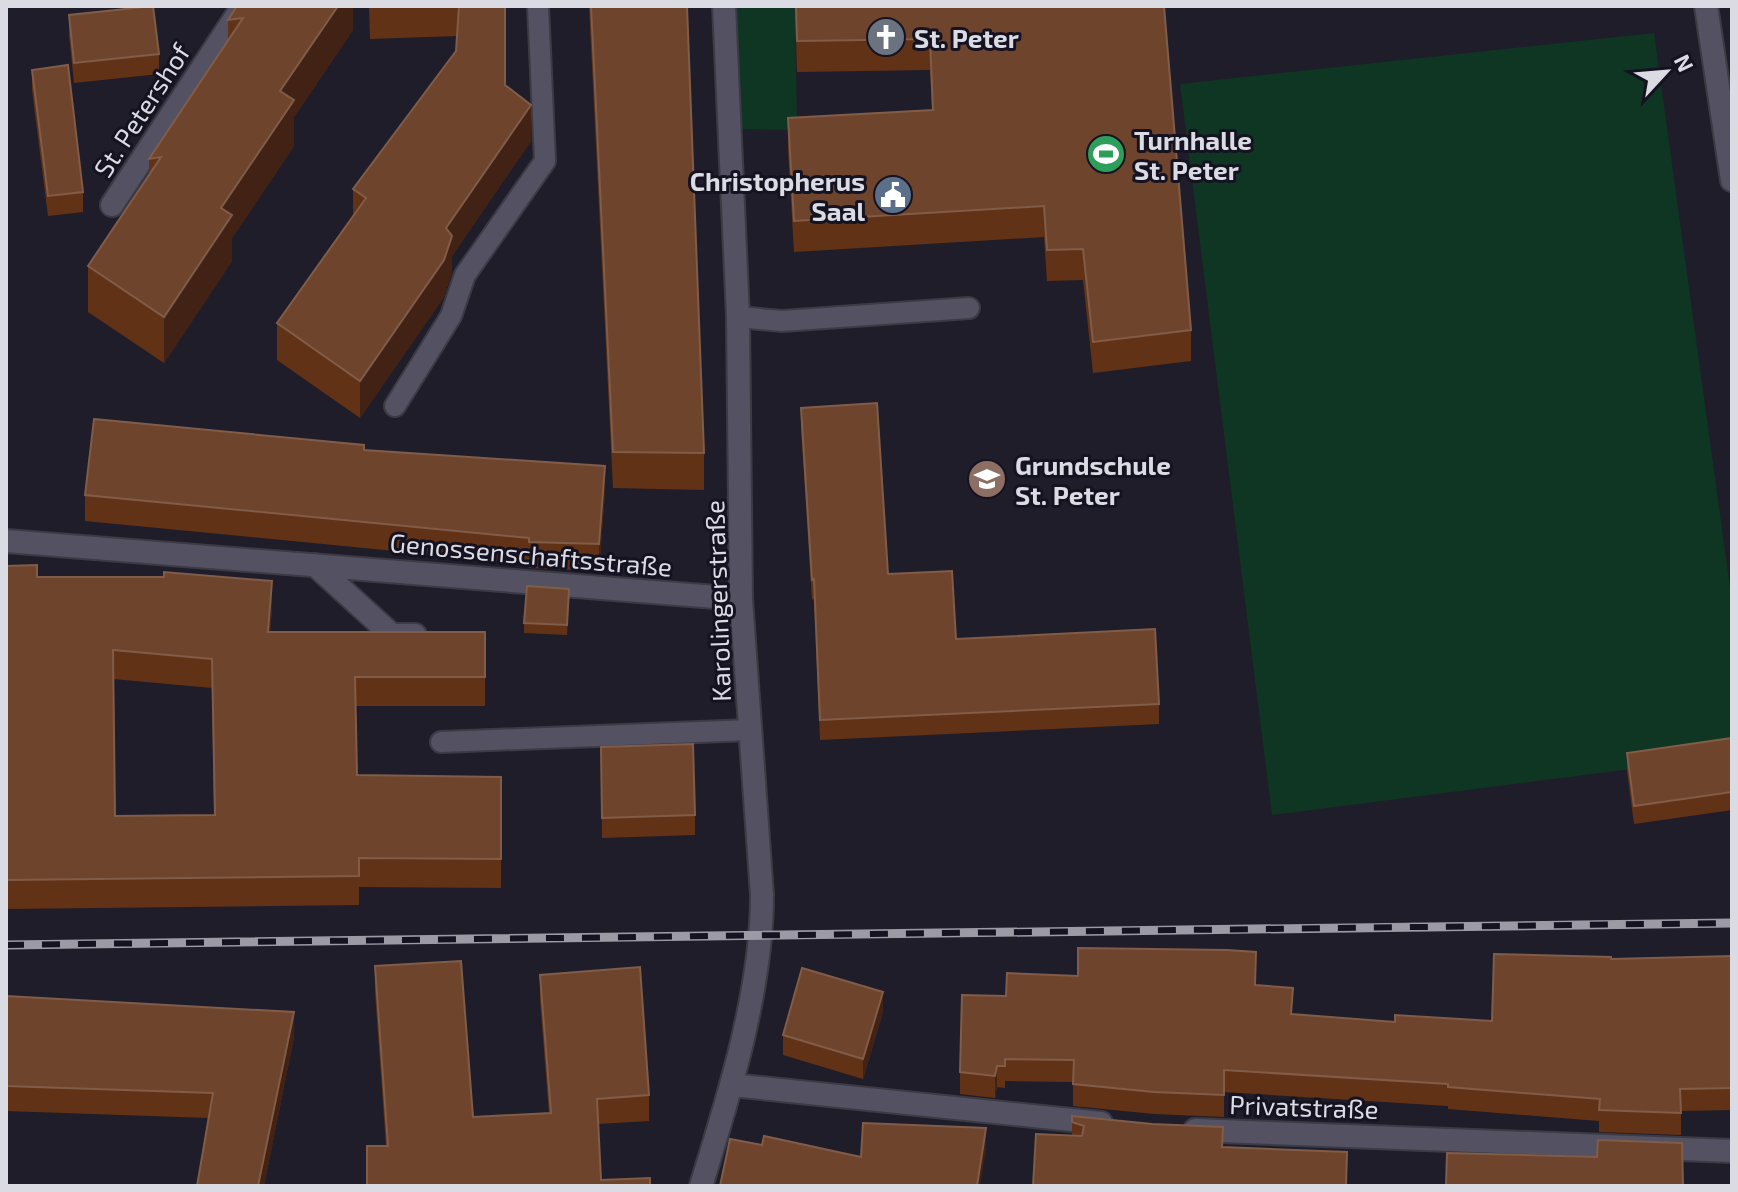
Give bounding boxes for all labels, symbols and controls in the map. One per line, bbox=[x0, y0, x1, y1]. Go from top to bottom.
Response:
church icon: St. Peter bbox=[865, 16, 907, 58]
place label: St. Peter bbox=[914, 22, 1019, 53]
north arrow bbox=[1626, 32, 1706, 112]
street label: St. Petershof bbox=[86, 37, 196, 182]
text: N bbox=[1670, 50, 1700, 76]
place label: Turnhalle St. Peter bbox=[1134, 124, 1252, 185]
sports icon: Turnhalle St. Peter bbox=[1085, 133, 1127, 175]
place label: Christopherus Saal bbox=[690, 165, 865, 226]
public building icon: Christopherus Saal bbox=[872, 174, 914, 216]
place label: Grundschule St. Peter bbox=[1015, 449, 1171, 510]
school or university icon: Grundschule St. Peter bbox=[966, 458, 1008, 500]
street label: Karolingerstraße bbox=[698, 500, 736, 702]
street label: Genossenschaftsstraße bbox=[389, 526, 673, 582]
street label: Privatstraße bbox=[1229, 1088, 1379, 1124]

